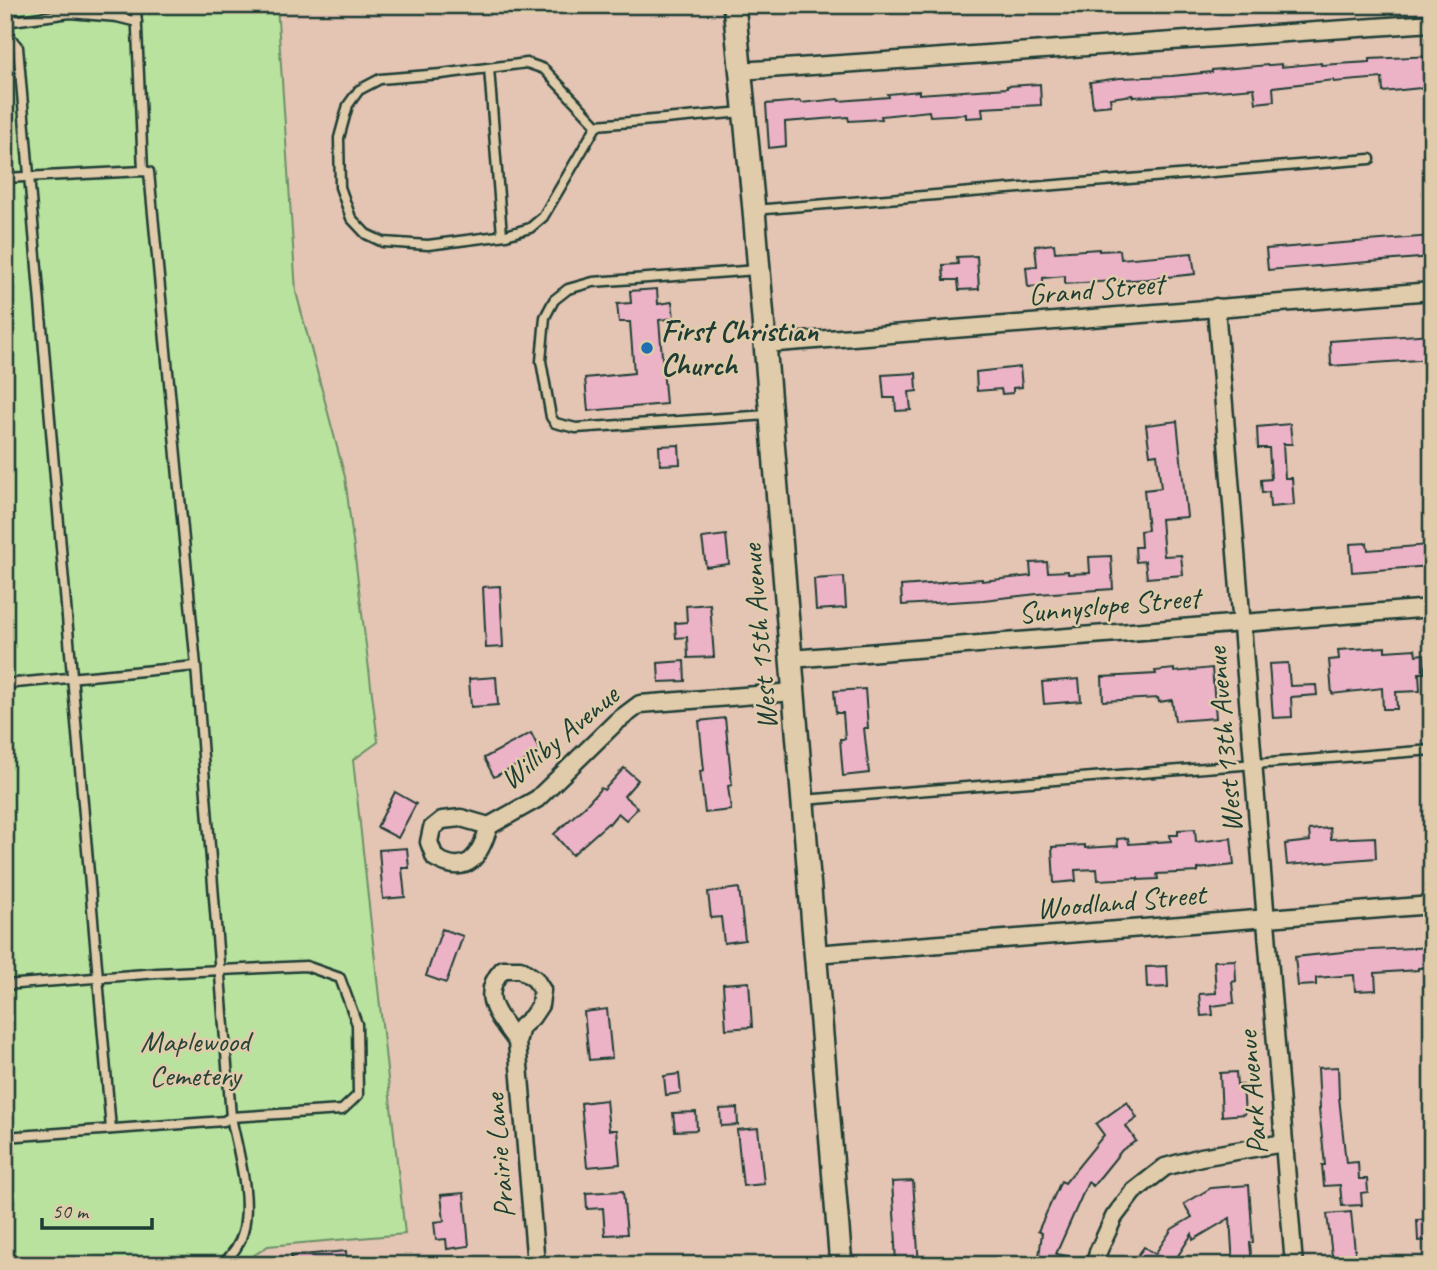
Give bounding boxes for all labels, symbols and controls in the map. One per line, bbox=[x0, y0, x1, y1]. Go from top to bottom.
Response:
street label: Grand Street bbox=[1027, 264, 1169, 314]
place label: First Christian Church bbox=[661, 312, 819, 384]
marker: First Christian Church bbox=[639, 340, 655, 356]
street label: West 15th Avenue bbox=[732, 540, 786, 731]
street label: Sunnyslope Street bbox=[1017, 578, 1205, 632]
street label: West 13th Avenue bbox=[1197, 643, 1251, 834]
street label: Williby Avenue bbox=[492, 675, 628, 798]
street label: Woodland Street bbox=[1035, 874, 1210, 927]
park label: Maplewood Cemetery bbox=[140, 1022, 254, 1094]
street label: Park Avenue bbox=[1227, 1027, 1276, 1156]
street label: Prairie Lane bbox=[474, 1090, 523, 1220]
scale bar bbox=[42, 1186, 152, 1230]
text: 50 m bbox=[52, 1198, 90, 1224]

